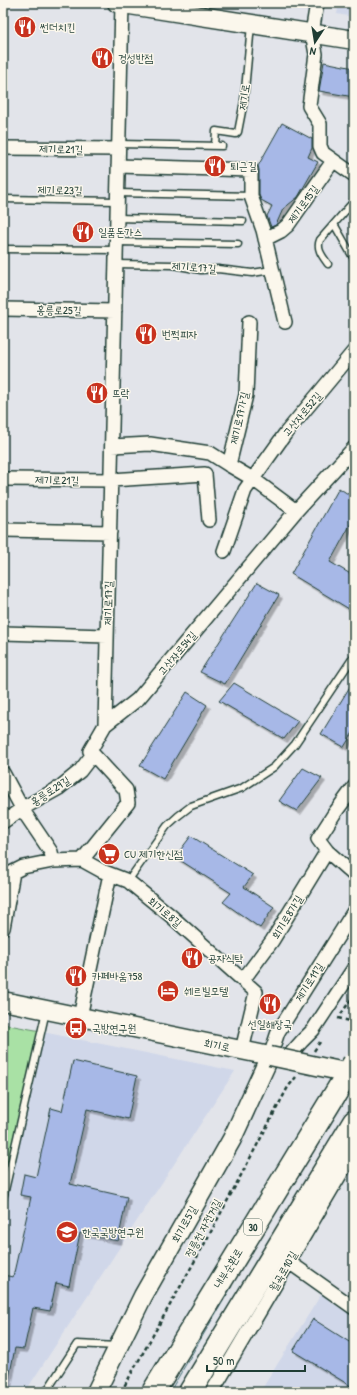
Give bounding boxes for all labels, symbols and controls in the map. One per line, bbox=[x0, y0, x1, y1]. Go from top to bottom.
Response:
restaurant icon: 썬더치킨 bbox=[12, 14, 38, 40]
place label: 썬더치킨 bbox=[40, 20, 75, 34]
north arrow bbox=[295, 22, 335, 62]
text: N bbox=[308, 44, 317, 59]
restaurant icon: 경성반점 bbox=[89, 45, 115, 71]
place label: 경성반점 bbox=[118, 51, 154, 65]
street label: 제기로 bbox=[235, 83, 253, 111]
street label: 제기로21길 bbox=[39, 142, 84, 156]
restaurant icon: 퇴근길 bbox=[202, 153, 228, 179]
place label: 퇴근길 bbox=[230, 159, 257, 173]
street label: 제기로15길 bbox=[284, 182, 322, 226]
street label: 제기로23길 bbox=[37, 183, 83, 197]
restaurant icon: 일품돈가스 bbox=[70, 219, 96, 245]
place label: 일품돈가스 bbox=[98, 225, 142, 239]
street label: 제기로17길 bbox=[171, 258, 217, 276]
street label: 홍릉로25길 bbox=[36, 303, 82, 317]
restaurant icon: 번쩍피자 bbox=[133, 321, 159, 347]
place label: 번쩍피자 bbox=[162, 327, 198, 341]
restaurant icon: 뜨락 bbox=[84, 380, 110, 406]
place label: 뜨락 bbox=[112, 386, 130, 400]
street label: 고산자로52길 bbox=[279, 389, 325, 439]
street label: 제기로17가길 bbox=[227, 390, 251, 446]
street label: 제기로21길 bbox=[35, 473, 80, 487]
street label: 제기로17길 bbox=[101, 580, 115, 626]
street label: 고산자로54길 bbox=[155, 628, 199, 678]
street label: 홍릉로29길 bbox=[27, 773, 73, 809]
supermarket icon: CU 제기한신점 bbox=[96, 841, 122, 867]
place label: CU 제기한신점 bbox=[124, 847, 183, 861]
street label: 회기로8가길 bbox=[268, 892, 306, 942]
street label: 회기로8길 bbox=[145, 894, 185, 930]
restaurant icon: 공자식탁 bbox=[179, 945, 205, 971]
place label: 공자식탁 bbox=[208, 951, 244, 965]
street label: 제기로11길 bbox=[292, 960, 327, 1004]
restaurant icon: 카페바움758 bbox=[63, 963, 89, 989]
place label: 카페바움758 bbox=[92, 969, 143, 983]
hotel icon: 쉐르빌모텔 bbox=[155, 978, 181, 1004]
place label: 쉐르빌모텔 bbox=[184, 984, 228, 998]
restaurant icon: 선일해장국 bbox=[257, 991, 283, 1017]
bus stop icon: 국방연구원 bbox=[63, 1015, 89, 1041]
place label: 선일해장국 bbox=[248, 1017, 292, 1031]
place label: 국방연구원 bbox=[92, 1021, 136, 1035]
street label: 회기로 bbox=[203, 1035, 232, 1055]
street label: 정릉천 자전거길 bbox=[182, 1196, 224, 1260]
street label: 회기로5길 bbox=[168, 1203, 200, 1245]
school or university icon: 한국국방연구원 bbox=[54, 1219, 80, 1245]
road number: 30 bbox=[244, 1219, 262, 1235]
place label: 한국국방연구원 bbox=[82, 1225, 144, 1239]
street label: 내부순환로 bbox=[211, 1245, 245, 1291]
street label: 월곡로10길 bbox=[266, 1248, 300, 1294]
scale bar bbox=[207, 1347, 305, 1373]
text: 50 m bbox=[213, 1352, 234, 1369]

